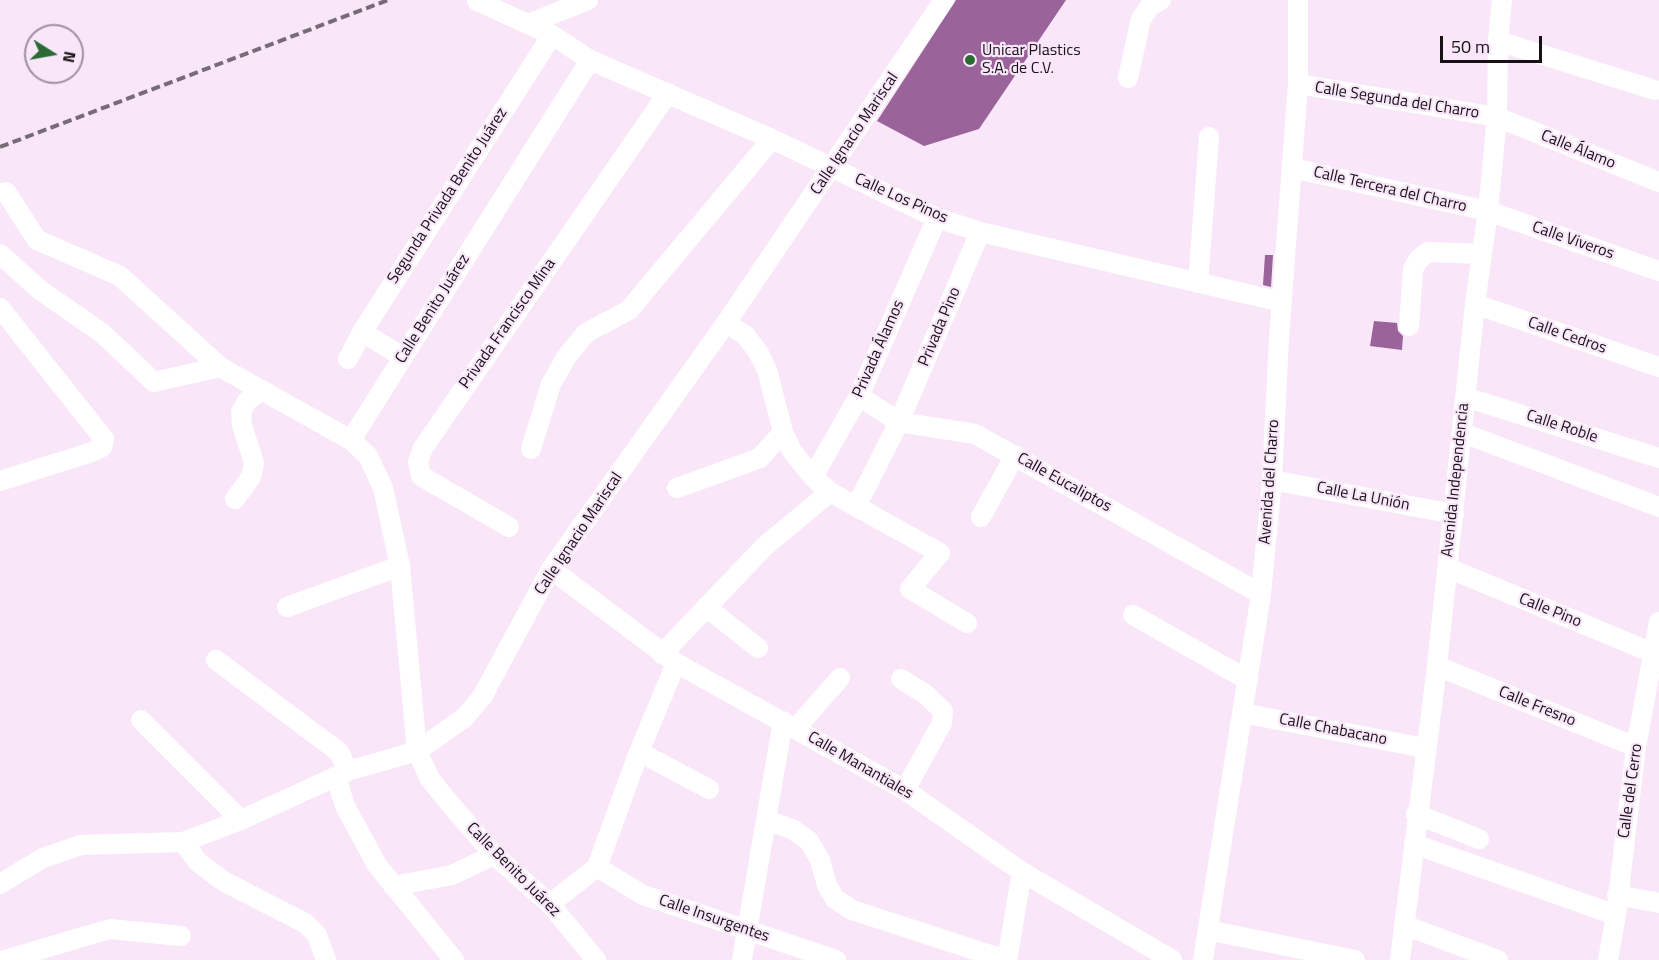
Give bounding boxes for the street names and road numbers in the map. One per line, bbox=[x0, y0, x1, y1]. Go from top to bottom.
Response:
street label: Calle Ignacio Mariscal bbox=[807, 69, 903, 199]
street label: Calle Segunda del Charro bbox=[1313, 79, 1481, 123]
street label: Segunda Privada Benito Juárez bbox=[384, 105, 512, 287]
street label: Calle Álamo bbox=[1538, 126, 1618, 174]
street label: Calle Tercera del Charro bbox=[1312, 163, 1468, 217]
street label: Calle Los Pinos bbox=[851, 170, 951, 228]
street label: Calle Viveros bbox=[1529, 218, 1617, 264]
street label: Calle Benito Juárez bbox=[392, 251, 474, 367]
street label: Privada Francisco Mina bbox=[456, 255, 560, 393]
street label: Privada Pino bbox=[915, 285, 965, 369]
street label: Privada Álamos bbox=[849, 297, 909, 401]
street label: Calle Cedros bbox=[1525, 314, 1609, 358]
street label: Avenida Independencia bbox=[1438, 402, 1474, 558]
street label: Calle Roble bbox=[1524, 406, 1600, 448]
street label: Avenida del Charro bbox=[1256, 419, 1284, 545]
street label: Calle Eucaliptos bbox=[1013, 449, 1115, 517]
street label: Calle Ignacio Mariscal bbox=[531, 469, 627, 599]
street label: Calle La Unión bbox=[1315, 479, 1411, 515]
street label: Calle Pino bbox=[1516, 590, 1584, 632]
street label: Calle Fresno bbox=[1496, 683, 1578, 731]
street label: Calle Chabacano bbox=[1277, 710, 1389, 750]
street label: Calle Manantiales bbox=[804, 728, 916, 804]
street label: Calle del Cerro bbox=[1615, 742, 1647, 840]
street label: Calle Benito Juárez bbox=[462, 819, 564, 921]
street label: Calle Insurgentes bbox=[656, 891, 772, 947]

